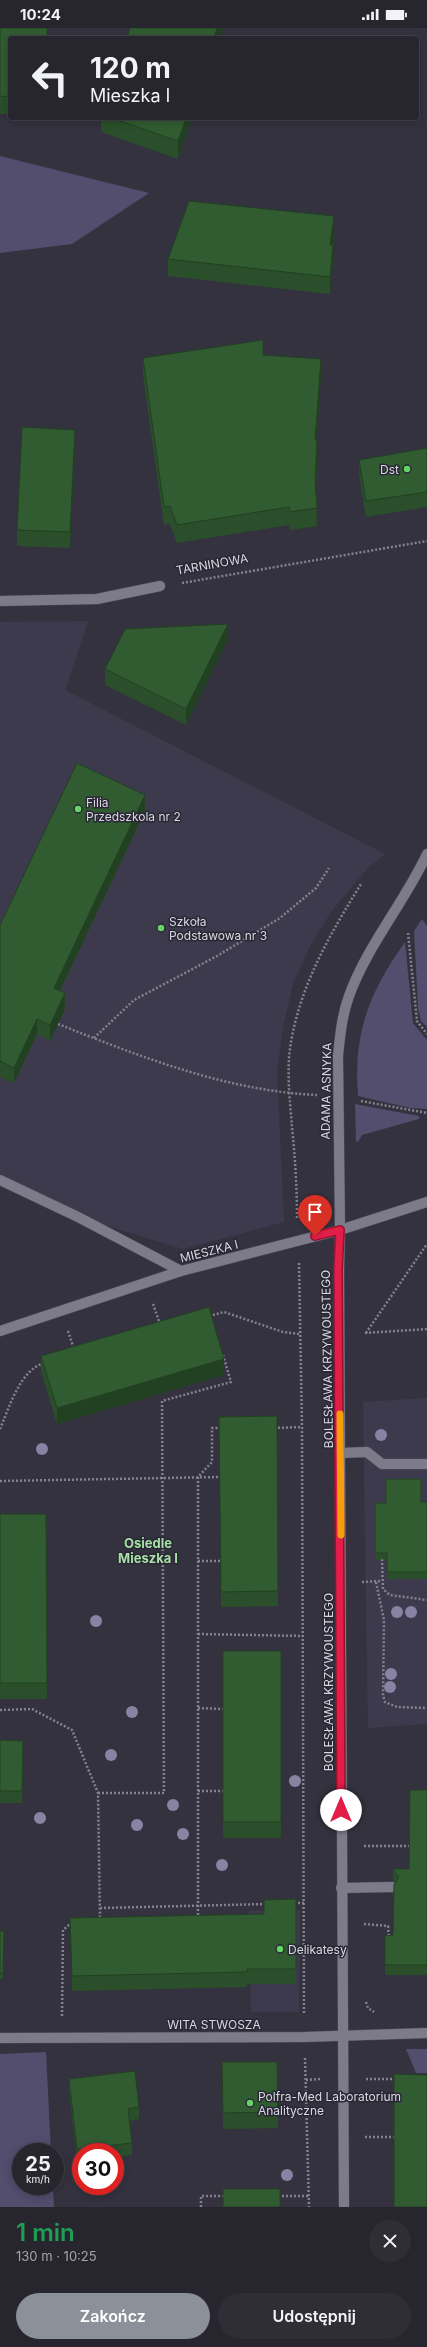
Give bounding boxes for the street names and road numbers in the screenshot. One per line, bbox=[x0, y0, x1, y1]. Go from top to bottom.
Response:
street label: TARNINOWA bbox=[175, 550, 249, 578]
street label: ADAMA ASNYKA bbox=[318, 1042, 334, 1140]
street label: MIESZKA I bbox=[178, 1237, 240, 1265]
street label: BOLESŁAWA KRZYWOUSTEGO bbox=[318, 1270, 336, 1448]
street label: BOLESŁAWA KRZYWOUSTEGO bbox=[321, 1593, 336, 1771]
street label: WITA STWOSZA bbox=[167, 2017, 261, 2032]

